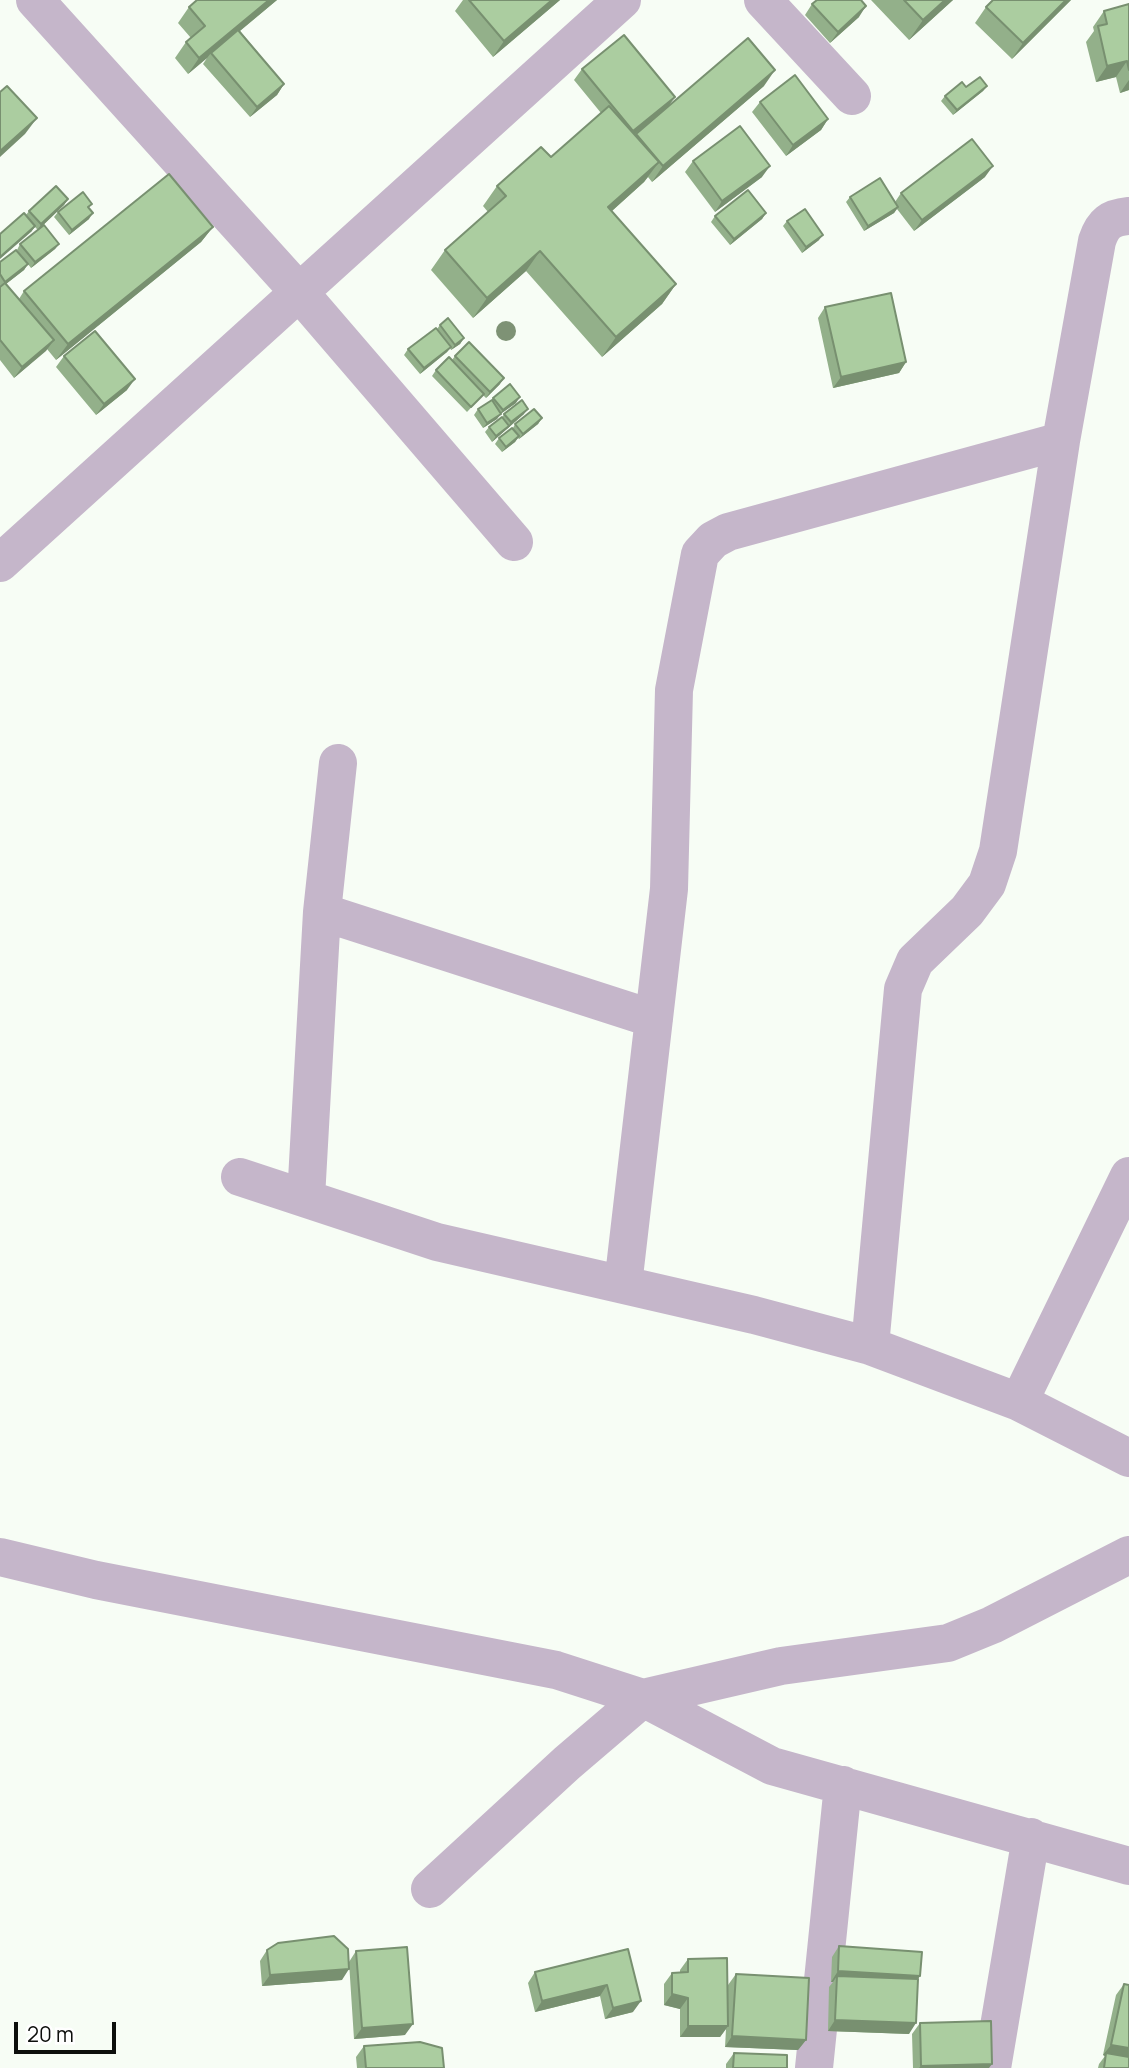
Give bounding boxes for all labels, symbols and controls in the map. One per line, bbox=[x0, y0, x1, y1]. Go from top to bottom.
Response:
scale bar bbox=[18, 2008, 119, 2052]
text: 20 m bbox=[27, 2020, 74, 2048]

